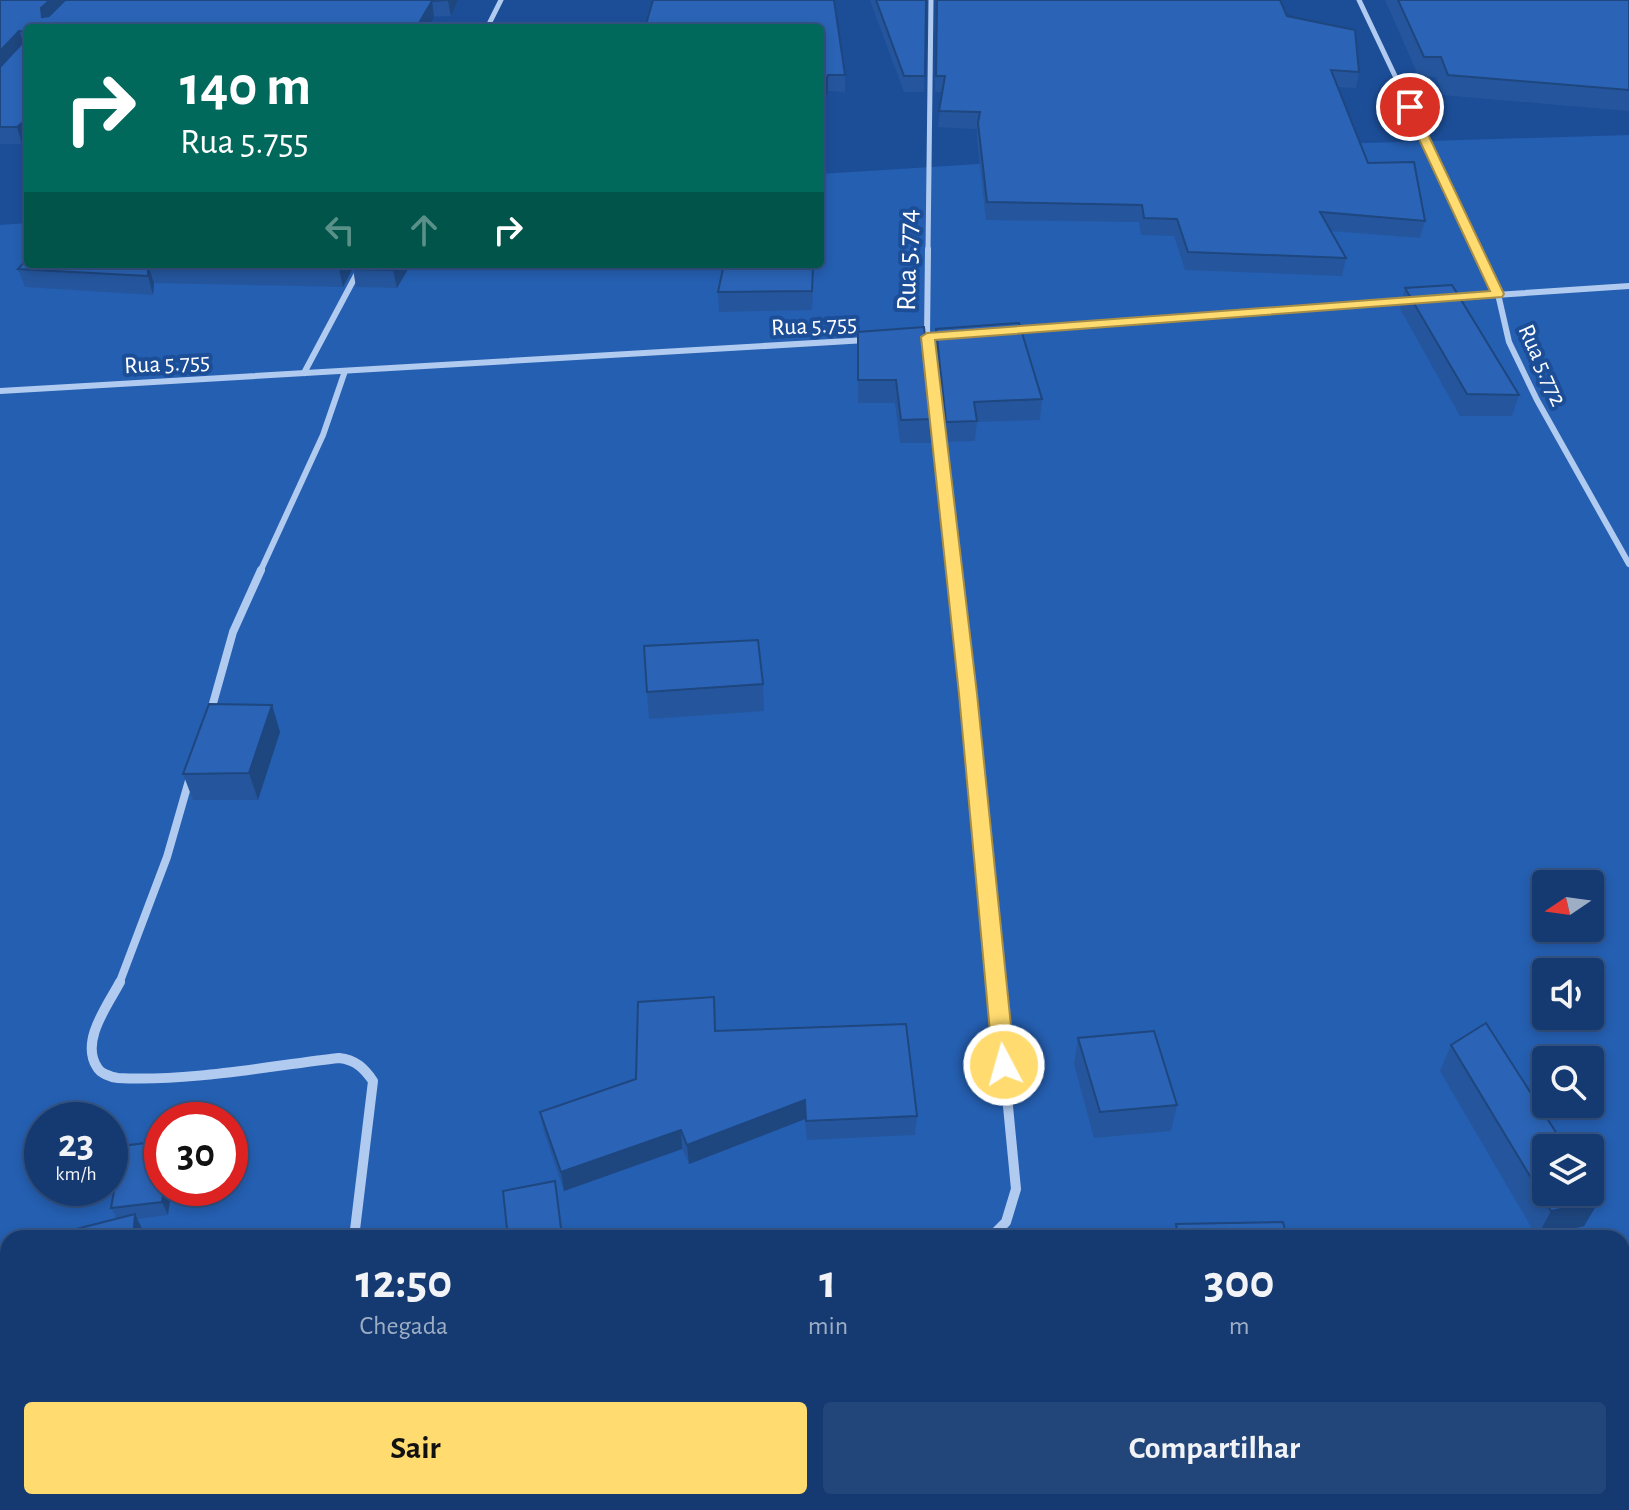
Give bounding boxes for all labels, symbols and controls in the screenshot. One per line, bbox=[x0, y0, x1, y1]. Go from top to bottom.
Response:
icon: right bbox=[48, 56, 152, 160]
text: 140 m bbox=[180, 59, 311, 115]
pin bbox=[1376, 73, 1444, 141]
icon: arrive bbox=[1388, 85, 1432, 129]
text: Rua 5.755 bbox=[180, 124, 309, 160]
icon: left bbox=[318, 208, 362, 252]
icon: ahead bbox=[402, 208, 446, 252]
icon: right bbox=[486, 208, 530, 252]
street label: Rua 5.774 bbox=[893, 209, 923, 311]
street label: Rua 5.755 bbox=[771, 312, 857, 340]
street label: Rua 5.772 bbox=[1514, 321, 1571, 410]
street label: Rua 5.755 bbox=[124, 350, 210, 378]
north arrow bbox=[1532, 870, 1604, 942]
map controls bbox=[1532, 870, 1604, 1206]
button: sound bbox=[1532, 958, 1604, 1030]
position arrow bbox=[962, 1023, 1046, 1107]
button: search bbox=[1532, 1046, 1604, 1118]
speed limit sign: 30 bbox=[144, 1102, 248, 1206]
text: 23 bbox=[58, 1124, 94, 1164]
button: layers bbox=[1532, 1134, 1604, 1206]
text: km/h bbox=[55, 1164, 97, 1184]
text: 12:50 bbox=[356, 1259, 452, 1307]
text: 1 bbox=[819, 1259, 837, 1307]
text: 300 bbox=[1204, 1259, 1274, 1307]
text: Chegada bbox=[360, 1313, 448, 1339]
text: min bbox=[808, 1313, 848, 1339]
text: m bbox=[1229, 1313, 1250, 1339]
button: Sair bbox=[24, 1402, 807, 1494]
button: Compartilhar bbox=[823, 1402, 1606, 1494]

